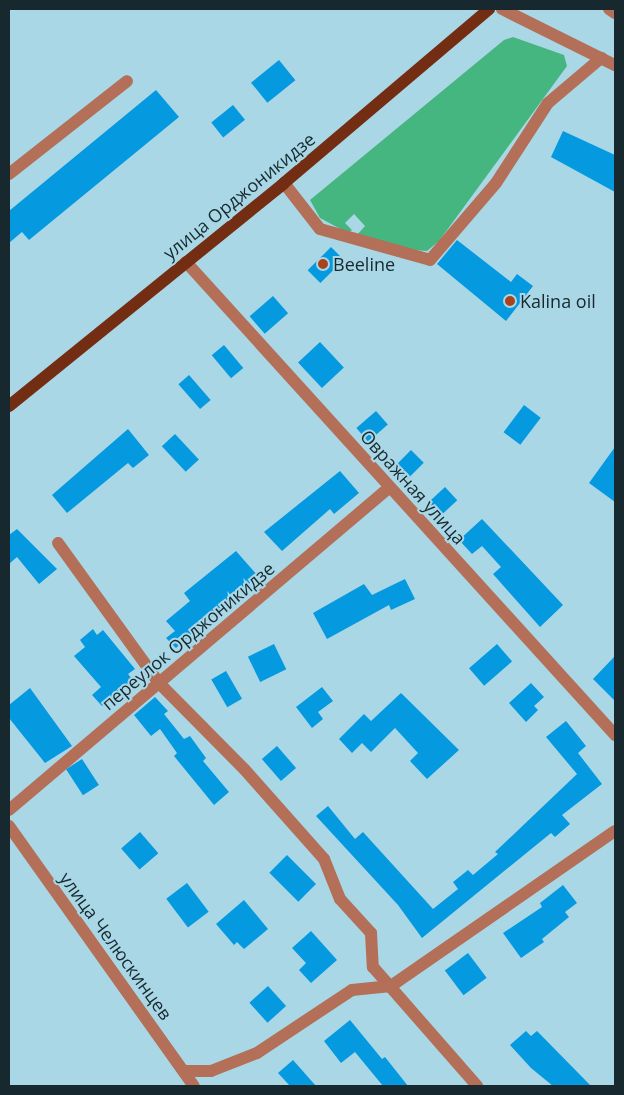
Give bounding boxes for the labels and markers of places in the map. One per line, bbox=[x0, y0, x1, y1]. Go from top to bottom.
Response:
place label: Beeline bbox=[333, 253, 395, 275]
marker: Beeline bbox=[317, 258, 329, 270]
place label: Kalina oil bbox=[520, 290, 596, 312]
marker: Kalina oil bbox=[504, 295, 516, 307]

